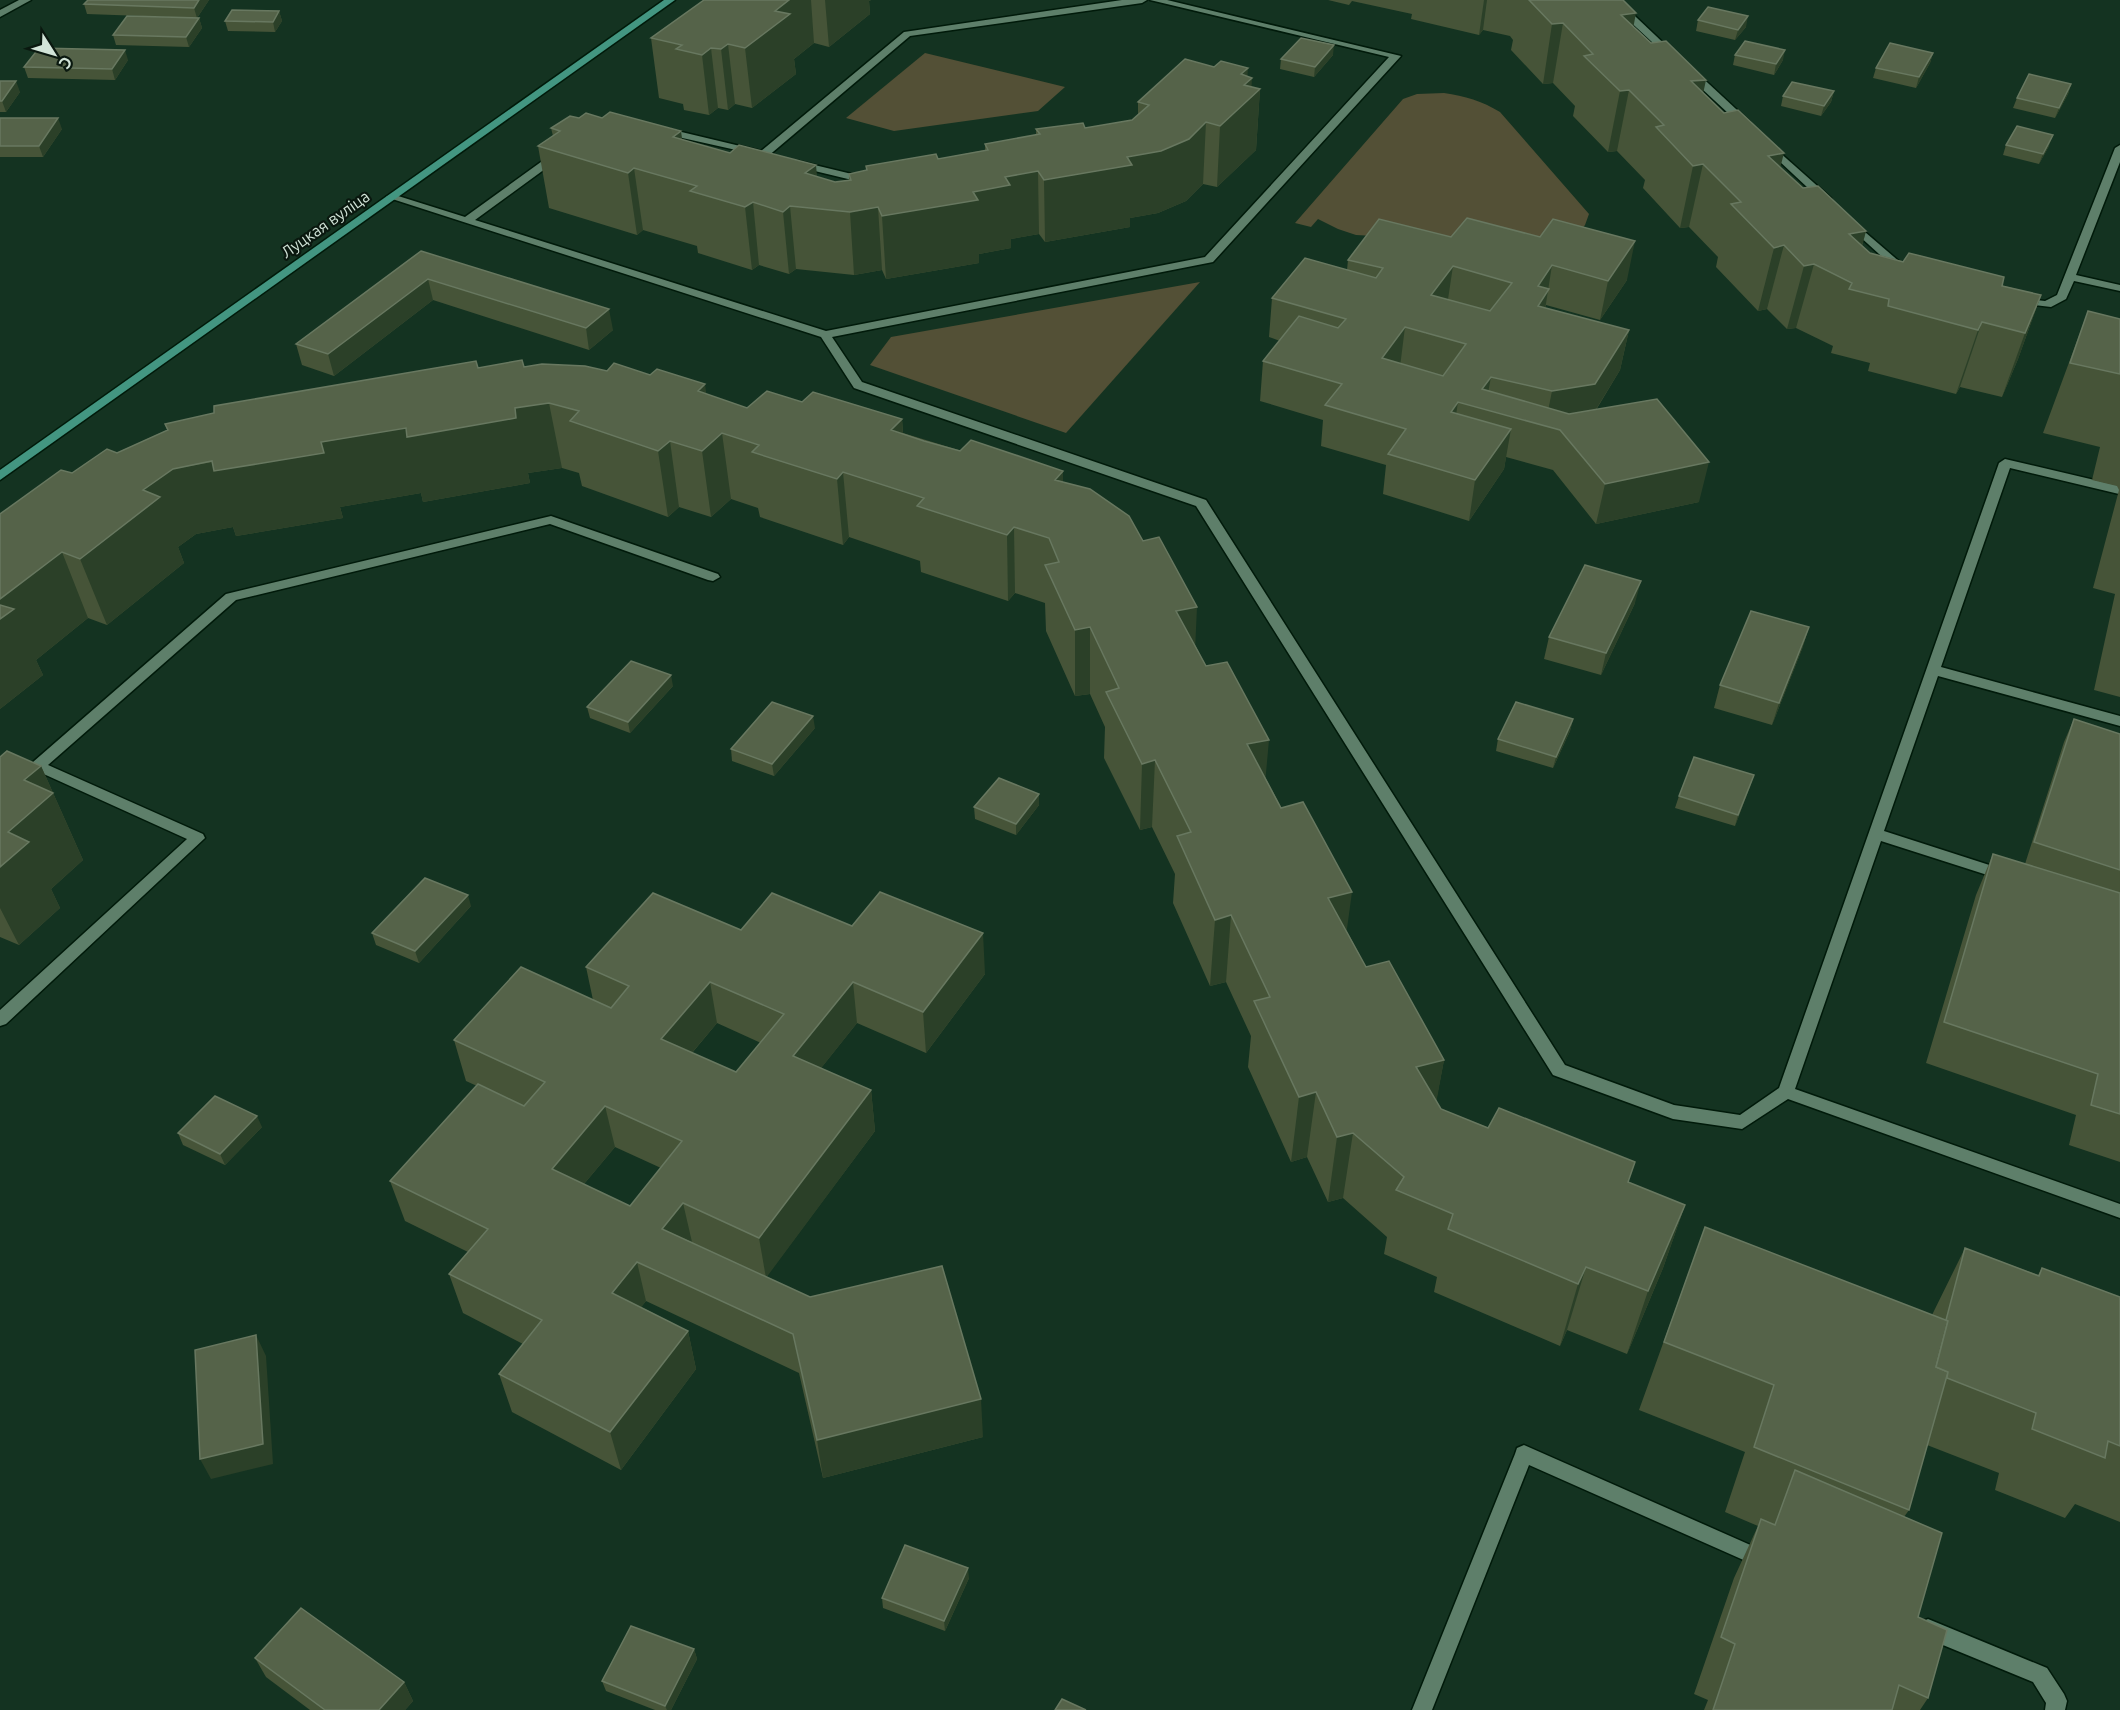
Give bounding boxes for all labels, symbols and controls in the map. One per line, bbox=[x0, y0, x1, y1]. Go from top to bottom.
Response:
north arrow bbox=[24, 24, 84, 84]
text: С bbox=[56, 54, 76, 73]
street label: Луцкая вуліца bbox=[277, 187, 373, 261]

